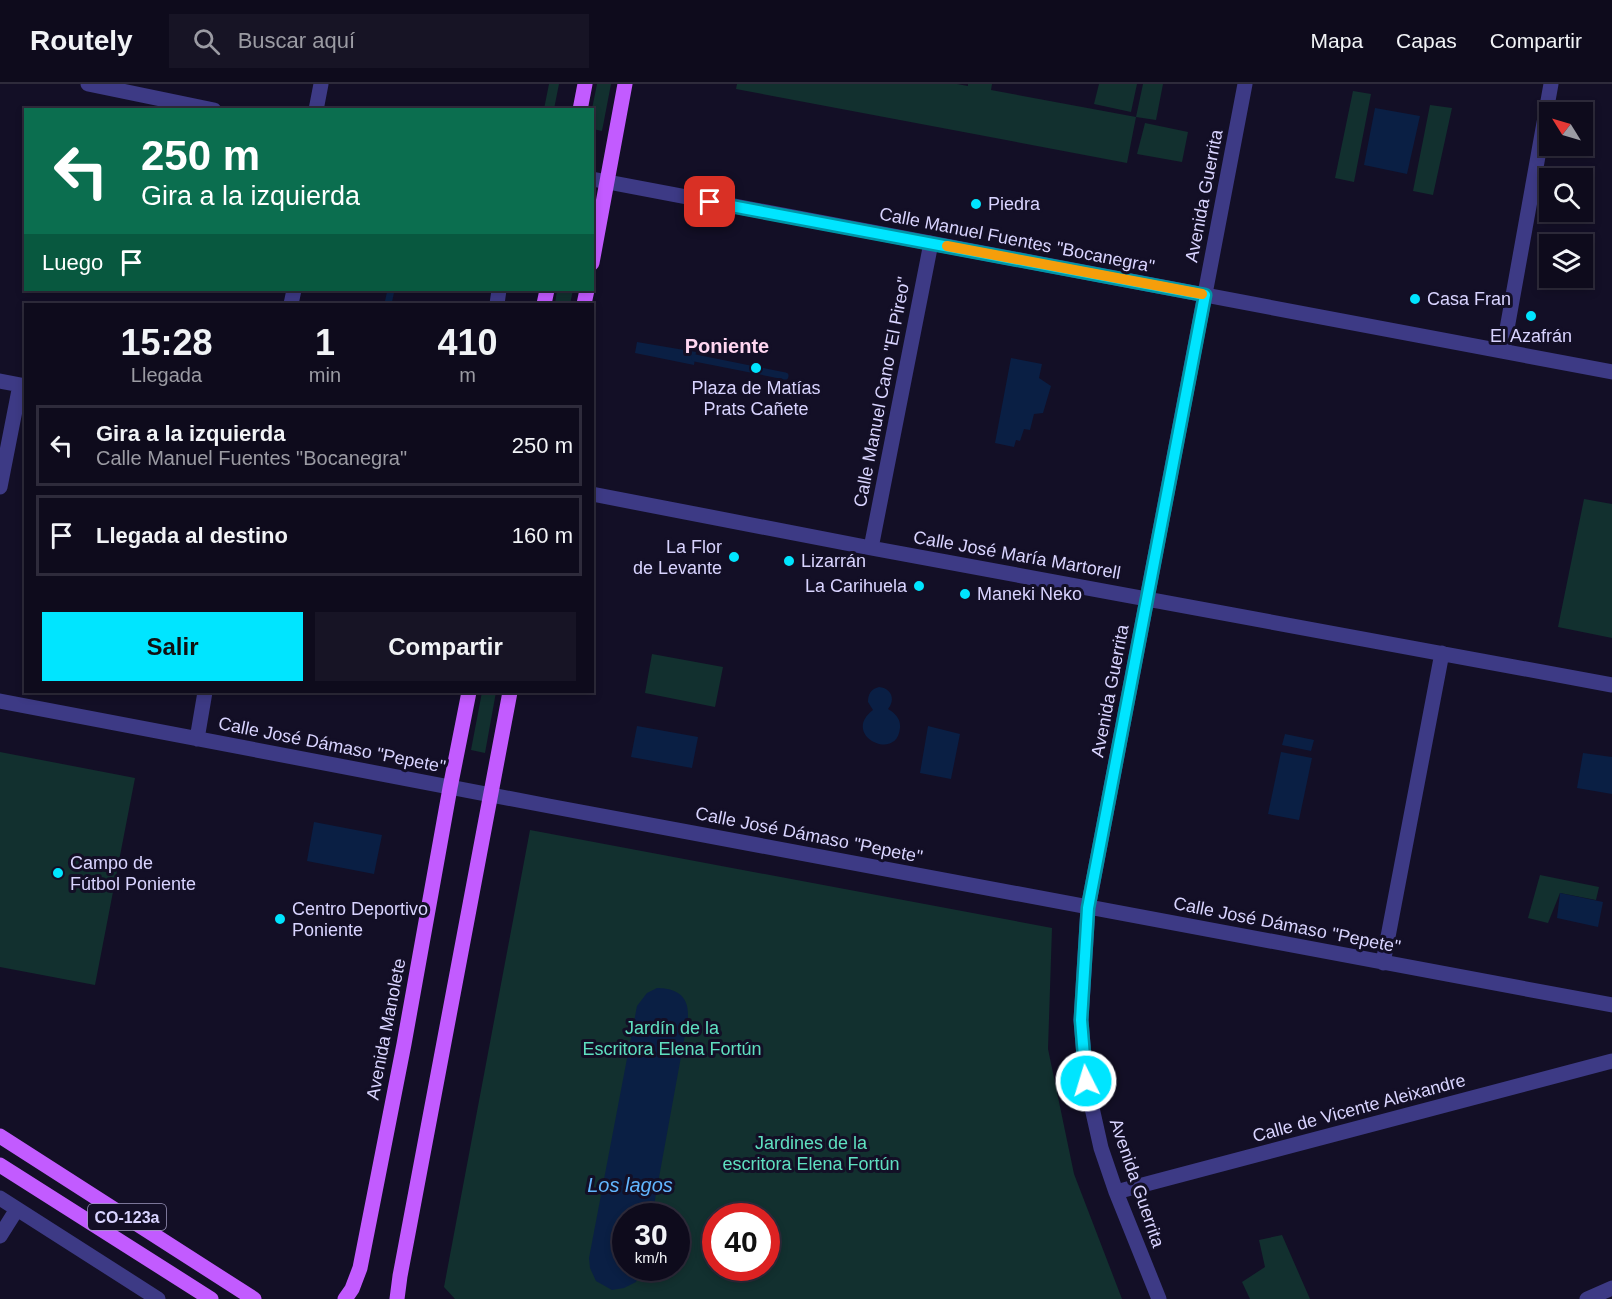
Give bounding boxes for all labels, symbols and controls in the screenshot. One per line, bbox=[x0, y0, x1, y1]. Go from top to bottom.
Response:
search box bbox=[169, 14, 589, 68]
text: Routely bbox=[30, 25, 133, 56]
icon: search bbox=[190, 25, 223, 58]
text: Buscar aquí bbox=[238, 28, 355, 53]
text: Mapa bbox=[1311, 29, 1363, 52]
text: Capas bbox=[1396, 29, 1457, 52]
text: Compartir bbox=[1490, 29, 1582, 52]
north arrow bbox=[1539, 102, 1593, 156]
map controls bbox=[1539, 102, 1593, 288]
street label: Avenida Guerrita bbox=[1181, 127, 1227, 264]
icon: left bbox=[42, 132, 120, 210]
text: 250 m bbox=[141, 132, 260, 179]
button: search bbox=[1539, 168, 1593, 222]
pin bbox=[684, 176, 735, 227]
text: Gira a la izquierda bbox=[141, 181, 360, 211]
icon: arrive bbox=[693, 185, 726, 218]
place label: Piedra bbox=[988, 194, 1041, 214]
marker: Piedra bbox=[969, 197, 983, 211]
street label: Calle Manuel Fuentes "Bocanegra" bbox=[878, 203, 1156, 277]
button: layers bbox=[1539, 234, 1593, 288]
icon: arrive bbox=[115, 246, 148, 279]
text: Luego bbox=[42, 250, 103, 275]
street label: Calle Manuel Cano "El Pireo" bbox=[850, 275, 914, 509]
place label: Casa Fran bbox=[1427, 289, 1511, 309]
marker: Casa Fran bbox=[1408, 292, 1422, 306]
marker: El Azafrán bbox=[1524, 309, 1538, 323]
text: 15:28 bbox=[120, 322, 212, 363]
text: 1 bbox=[315, 322, 335, 363]
text: 410 bbox=[437, 322, 498, 363]
place label: El Azafrán bbox=[1490, 326, 1572, 346]
district label: Poniente bbox=[685, 335, 769, 357]
marker: Plaza de Matías Prats Cañete bbox=[749, 361, 763, 375]
text: Llegada bbox=[131, 364, 202, 386]
text: min bbox=[309, 364, 341, 386]
text: m bbox=[459, 364, 476, 386]
place label: Plaza de Matías Prats Cañete bbox=[691, 378, 821, 419]
text: Gira a la izquierda bbox=[96, 421, 286, 446]
icon: left bbox=[45, 429, 78, 462]
text: 250 m bbox=[512, 433, 573, 458]
text: Calle Manuel Fuentes "Bocanegra" bbox=[96, 447, 407, 469]
icon: arrive bbox=[45, 519, 78, 552]
text: Llegada al destino bbox=[96, 523, 288, 548]
text: 160 m bbox=[512, 523, 573, 548]
street label: Calle José María Martorell bbox=[912, 527, 1122, 583]
place label: La Flor de Levante bbox=[633, 537, 722, 578]
marker: La Flor de Levante bbox=[727, 550, 741, 564]
place label: Lizarrán bbox=[801, 551, 866, 571]
marker: Lizarrán bbox=[782, 554, 796, 568]
place label: La Carihuela bbox=[805, 576, 908, 596]
marker: La Carihuela bbox=[912, 579, 926, 593]
place label: Maneki Neko bbox=[977, 584, 1082, 604]
marker: Maneki Neko bbox=[958, 587, 972, 601]
button: Salir bbox=[42, 612, 303, 681]
button: Compartir bbox=[315, 612, 576, 681]
street label: Avenida Guerrita bbox=[1087, 622, 1133, 759]
street label: Calle José Dámaso "Pepete" bbox=[217, 713, 447, 777]
street label: Calle José Dámaso "Pepete" bbox=[694, 803, 924, 867]
place label: Campo de Fútbol Poniente bbox=[70, 853, 196, 894]
marker: Campo de Fútbol Poniente bbox=[51, 866, 65, 880]
street label: Calle José Dámaso "Pepete" bbox=[1172, 893, 1402, 957]
place label: Centro Deportivo Poniente bbox=[292, 899, 428, 940]
marker: Centro Deportivo Poniente bbox=[273, 912, 287, 926]
street label: Avenida Manolete bbox=[362, 957, 410, 1101]
park label: Jardín de la Escritora Elena Fortún bbox=[582, 1018, 762, 1059]
position arrow bbox=[1054, 1049, 1118, 1113]
street label: Calle de Vicente Aleixandre bbox=[1250, 1070, 1468, 1146]
street label: Avenida Guerrita bbox=[1106, 1116, 1169, 1251]
park label: Jardines de la escritora Elena Fortún bbox=[722, 1133, 900, 1174]
water label: Los lagos bbox=[587, 1174, 673, 1196]
speed limit sign: 40 bbox=[702, 1203, 780, 1281]
road number: CO-123a bbox=[88, 1204, 166, 1230]
text: 30 bbox=[634, 1218, 668, 1251]
text: km/h bbox=[635, 1249, 667, 1266]

